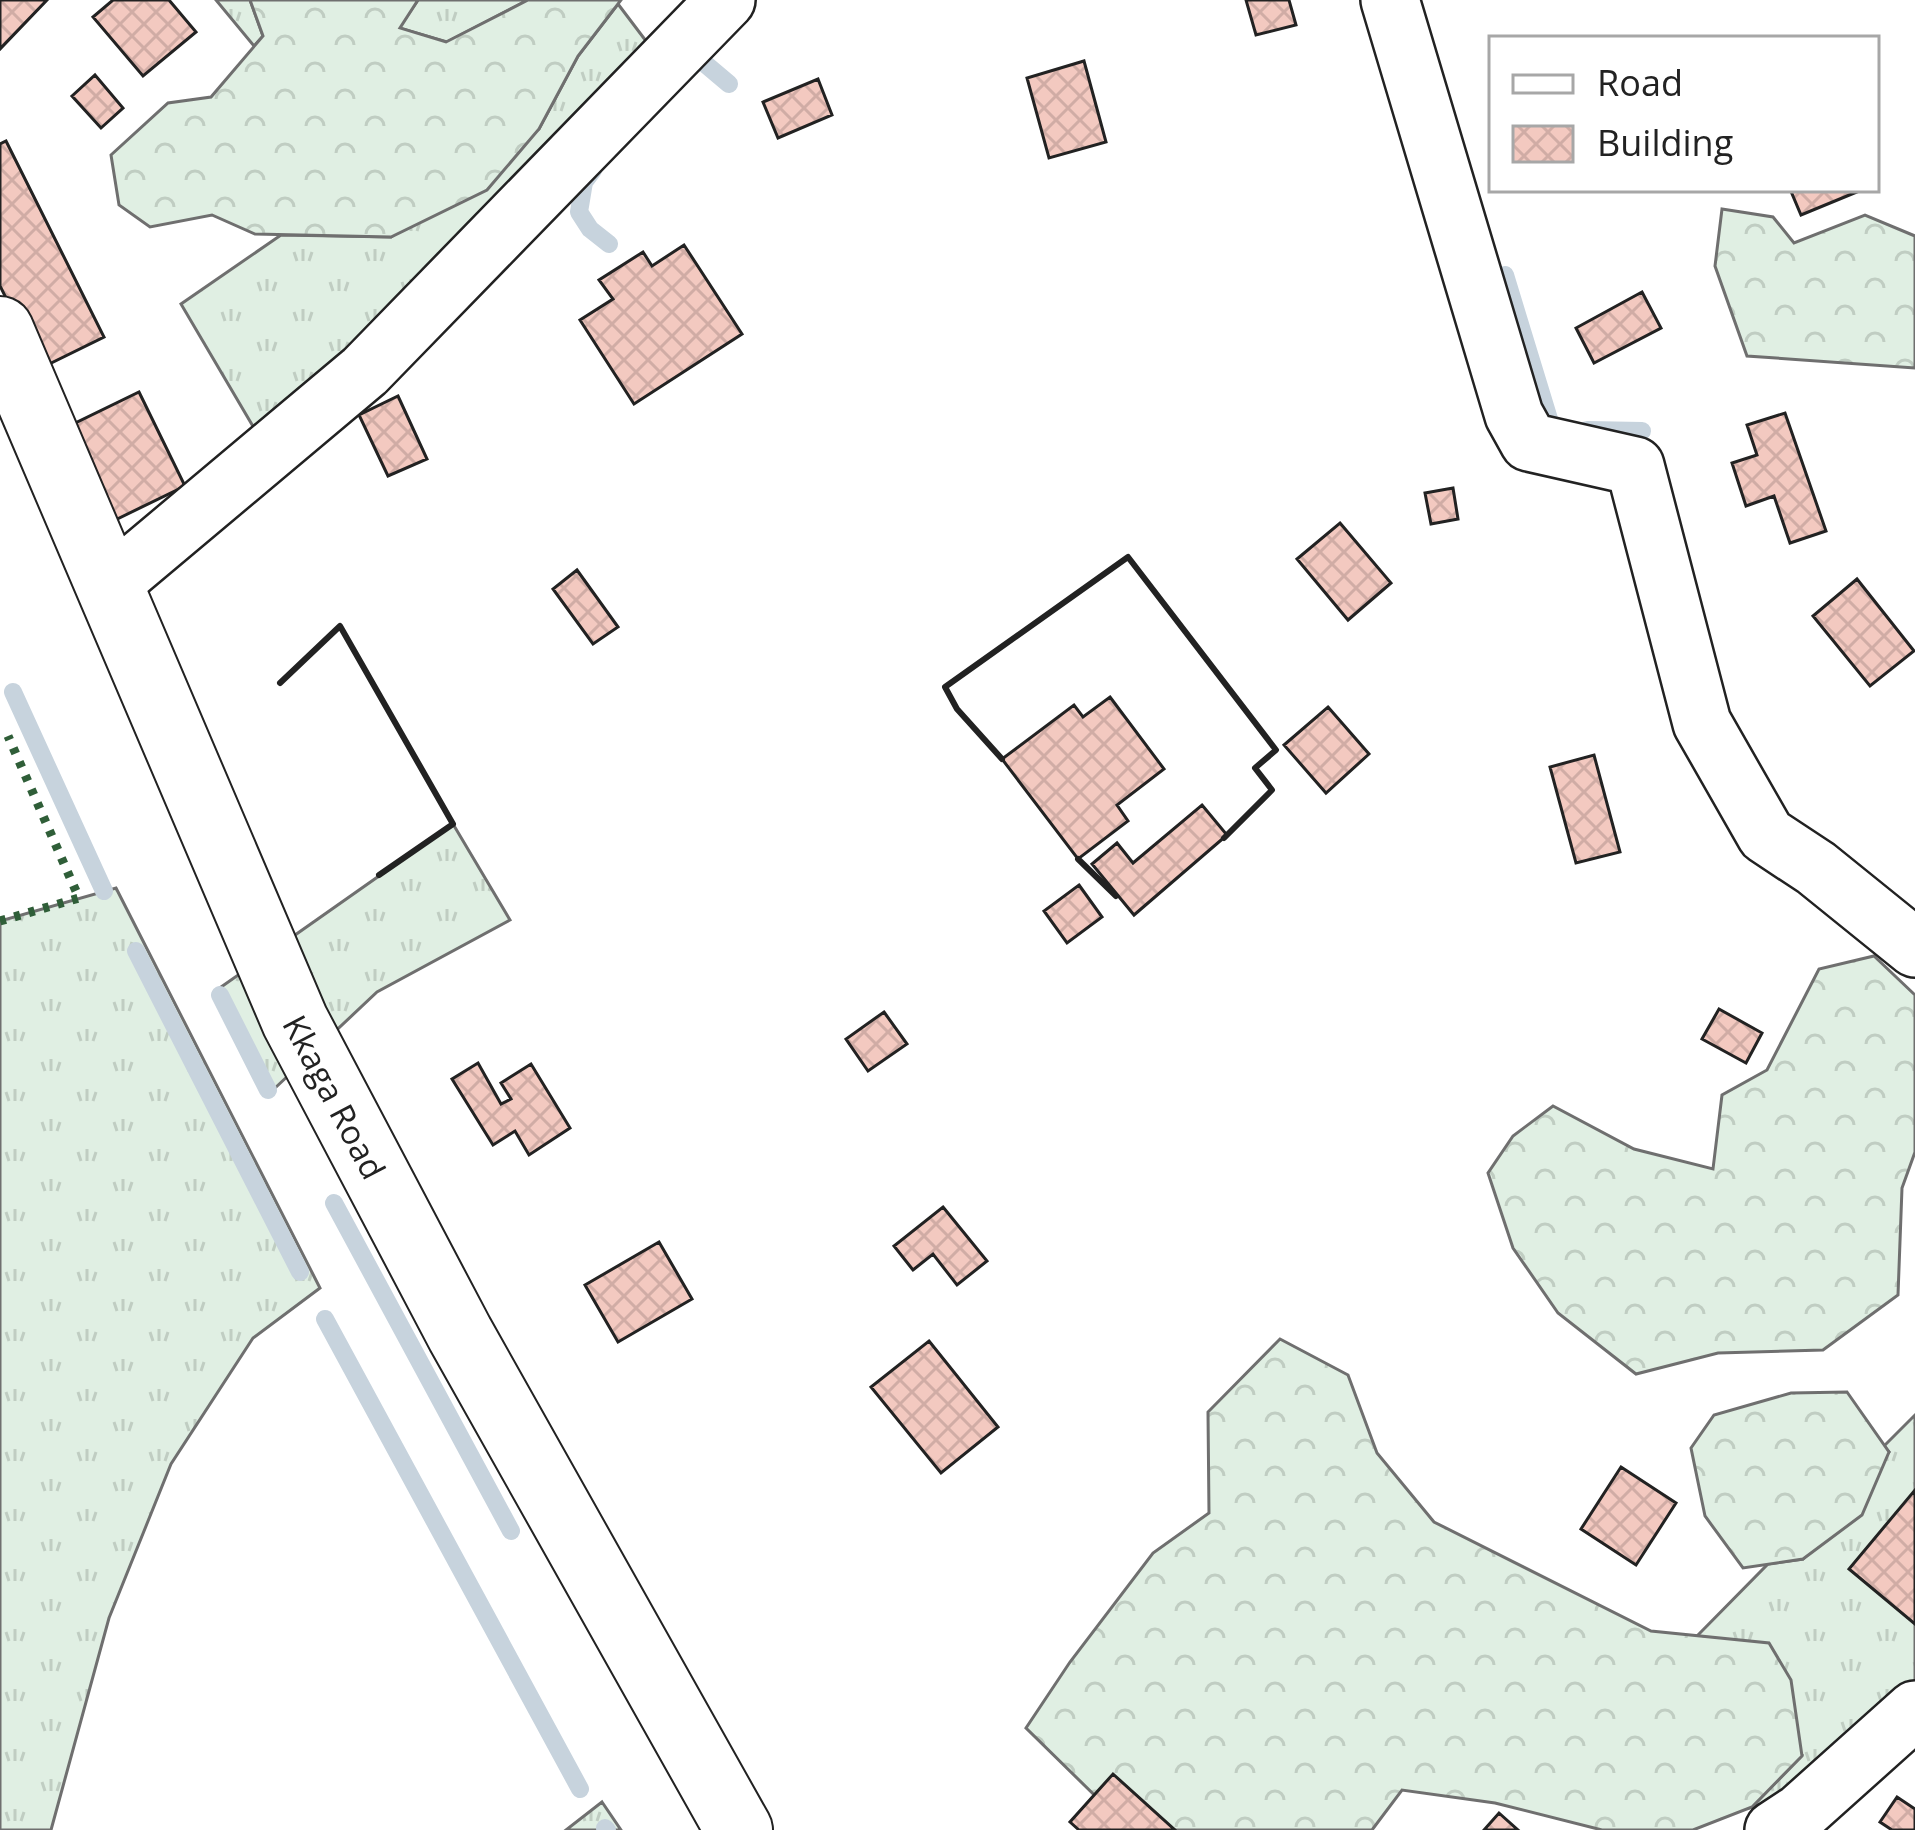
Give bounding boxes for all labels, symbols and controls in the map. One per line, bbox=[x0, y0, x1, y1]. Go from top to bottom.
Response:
legend bbox=[1489, 36, 1879, 192]
text: Road bbox=[1597, 58, 1683, 107]
text: Building bbox=[1597, 118, 1733, 167]
street label: Kkaga Road bbox=[273, 1007, 397, 1187]

